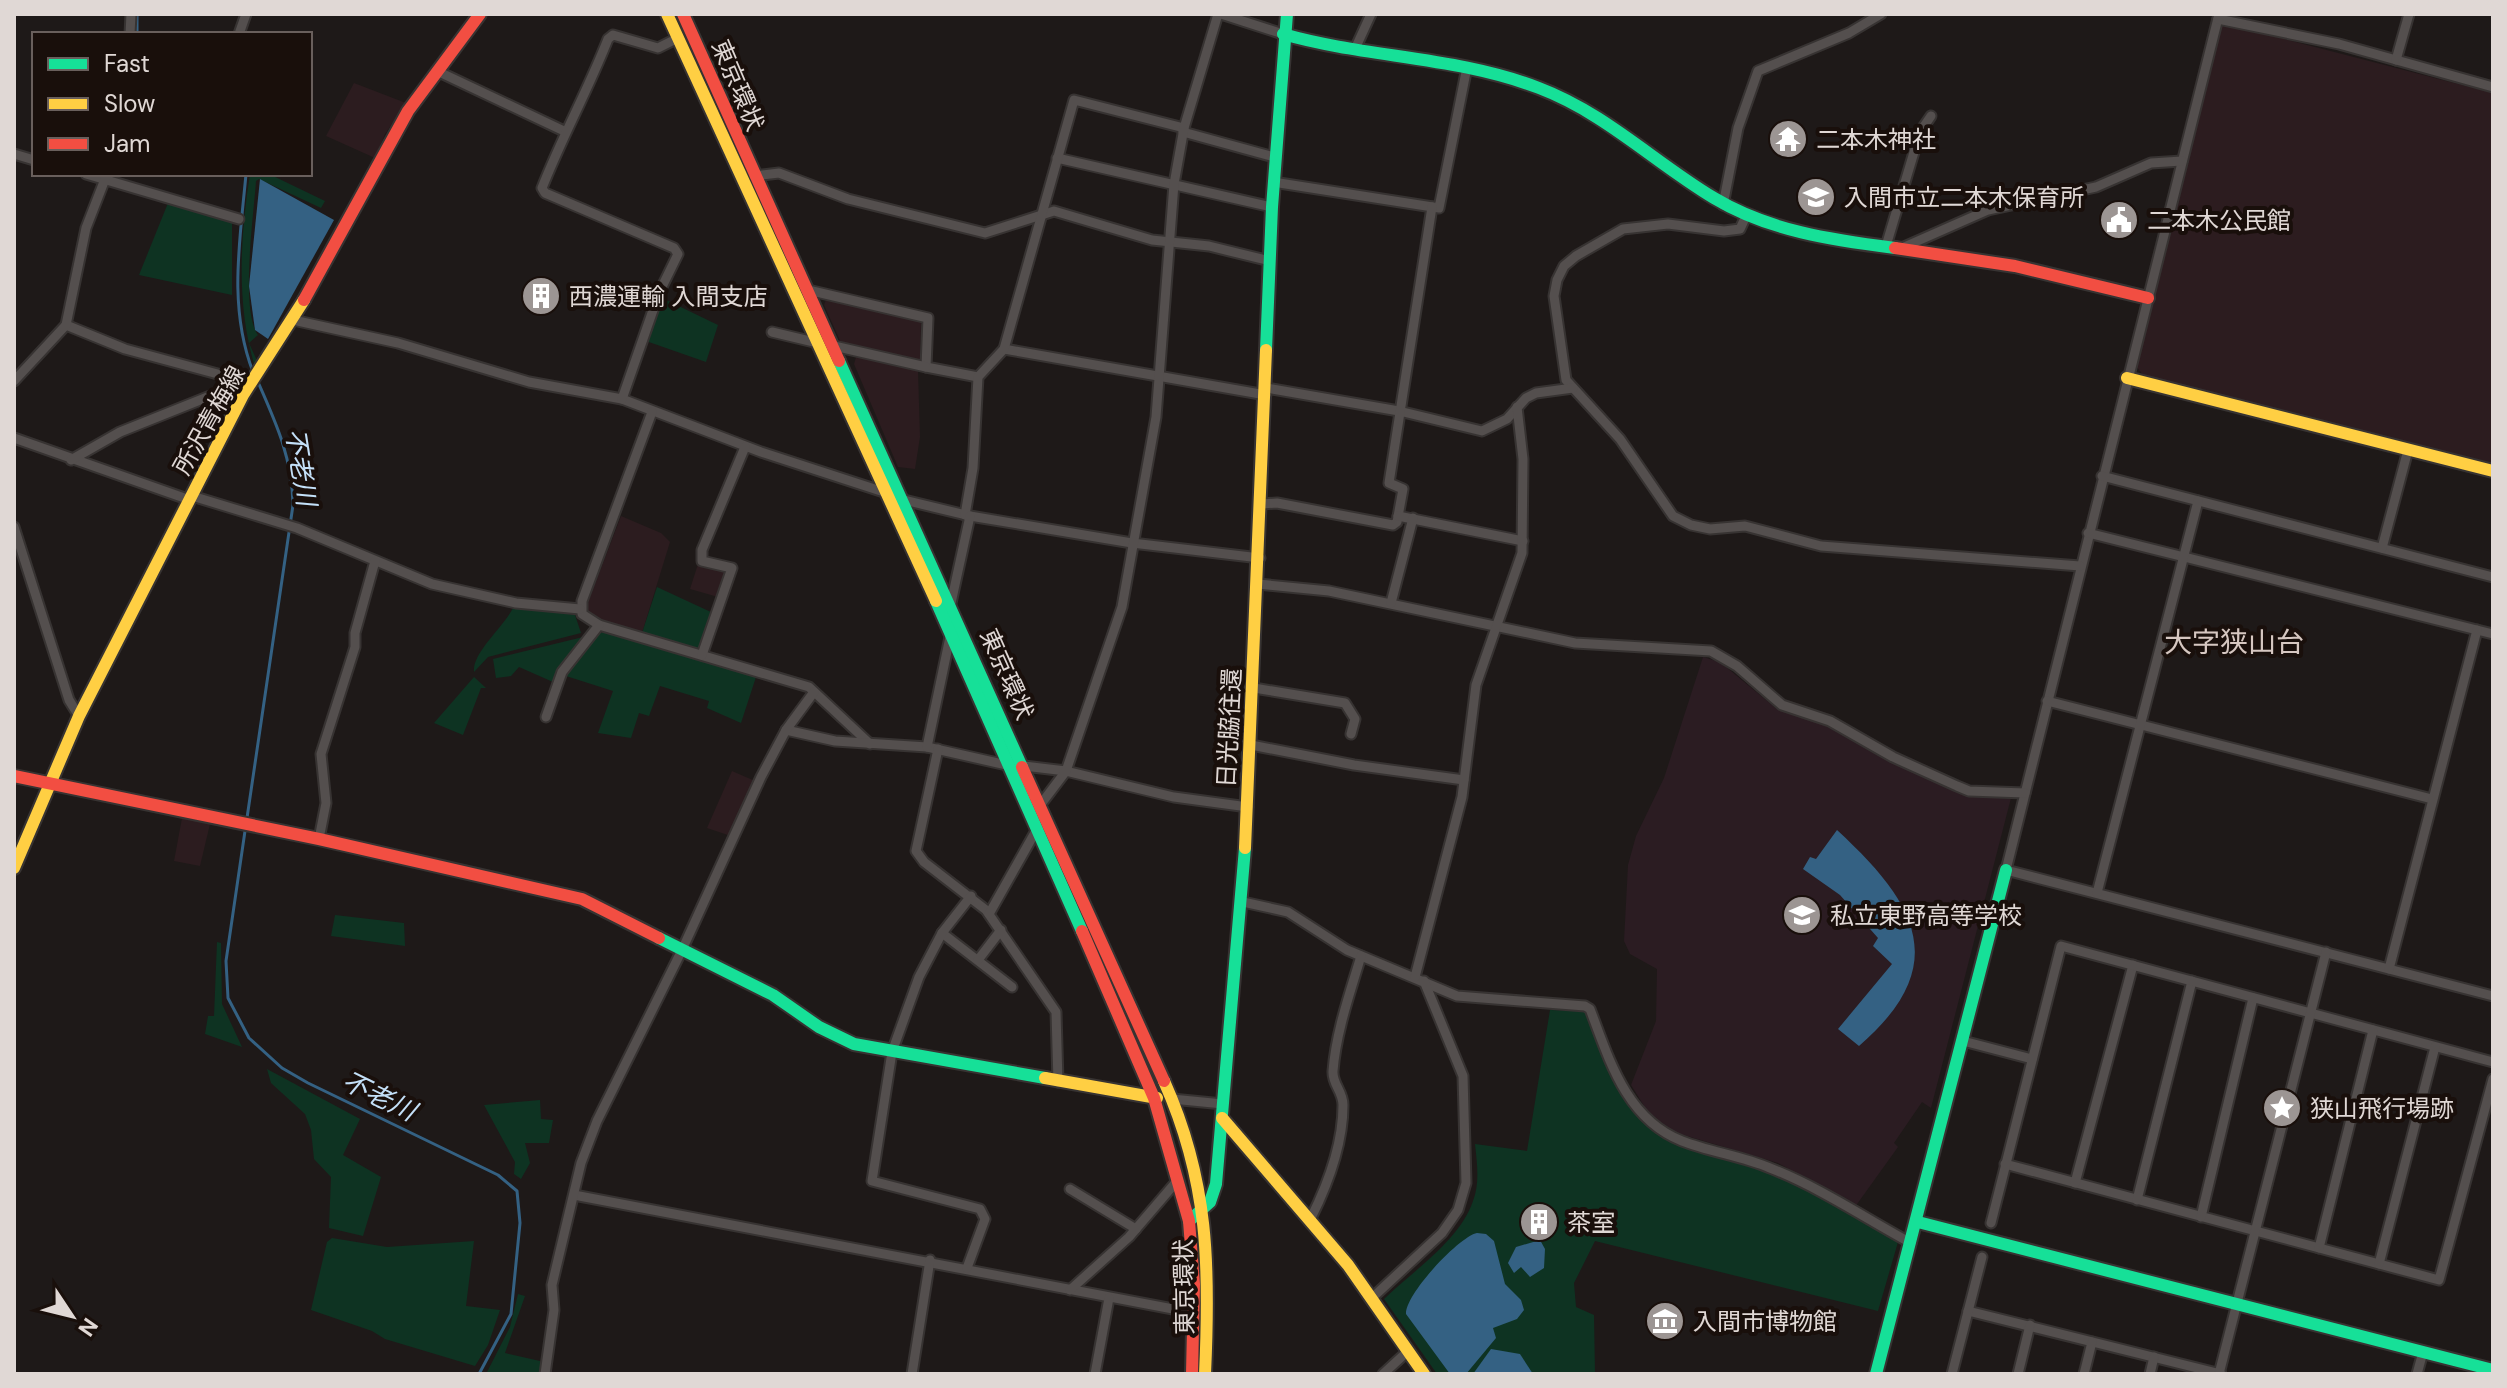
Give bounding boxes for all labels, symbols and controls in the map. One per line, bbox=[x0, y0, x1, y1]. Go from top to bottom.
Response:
legend bbox=[32, 32, 312, 176]
street label: 東京環状 bbox=[705, 35, 771, 135]
text: Fast bbox=[104, 48, 150, 79]
text: Slow bbox=[104, 88, 155, 119]
temple icon: 二本木神社 bbox=[1767, 118, 1809, 160]
place label: 二本木神社 bbox=[1816, 124, 1936, 155]
text: Jam bbox=[104, 128, 150, 159]
school or university icon: 入間市立二本木保育所 bbox=[1795, 176, 1837, 218]
place label: 入間市立二本木保育所 bbox=[1844, 182, 2084, 213]
public building icon: 二本木公民館 bbox=[2098, 199, 2140, 241]
place label: 二本木公民館 bbox=[2147, 205, 2291, 236]
building icon: 西濃運輸 入間支店 bbox=[520, 275, 562, 317]
place label: 西濃運輸 入間支店 bbox=[569, 281, 767, 312]
street label: 所沢青梅線 bbox=[166, 360, 252, 480]
water label: 不老川 bbox=[278, 426, 324, 511]
street label: 東京環状 bbox=[973, 624, 1041, 724]
district label: 大字狭山台 bbox=[2164, 624, 2304, 661]
street label: 日光脇往還 bbox=[1210, 667, 1248, 789]
school or university icon: 私立東野高等学校 bbox=[1781, 894, 1823, 936]
place label: 私立東野高等学校 bbox=[1830, 900, 2022, 931]
water label: 不老川 bbox=[336, 1064, 424, 1130]
place icon: 狭山飛行場跡 bbox=[2261, 1087, 2303, 1129]
place label: 狭山飛行場跡 bbox=[2310, 1093, 2454, 1124]
building icon: 茶室 bbox=[1518, 1201, 1560, 1243]
place label: 茶室 bbox=[1567, 1207, 1615, 1238]
street label: 東京環状 bbox=[1168, 1239, 1200, 1335]
north arrow bbox=[32, 1276, 112, 1356]
museum icon: 入間市博物館 bbox=[1644, 1300, 1686, 1342]
place label: 入間市博物館 bbox=[1693, 1306, 1837, 1337]
text: N bbox=[71, 1312, 104, 1342]

